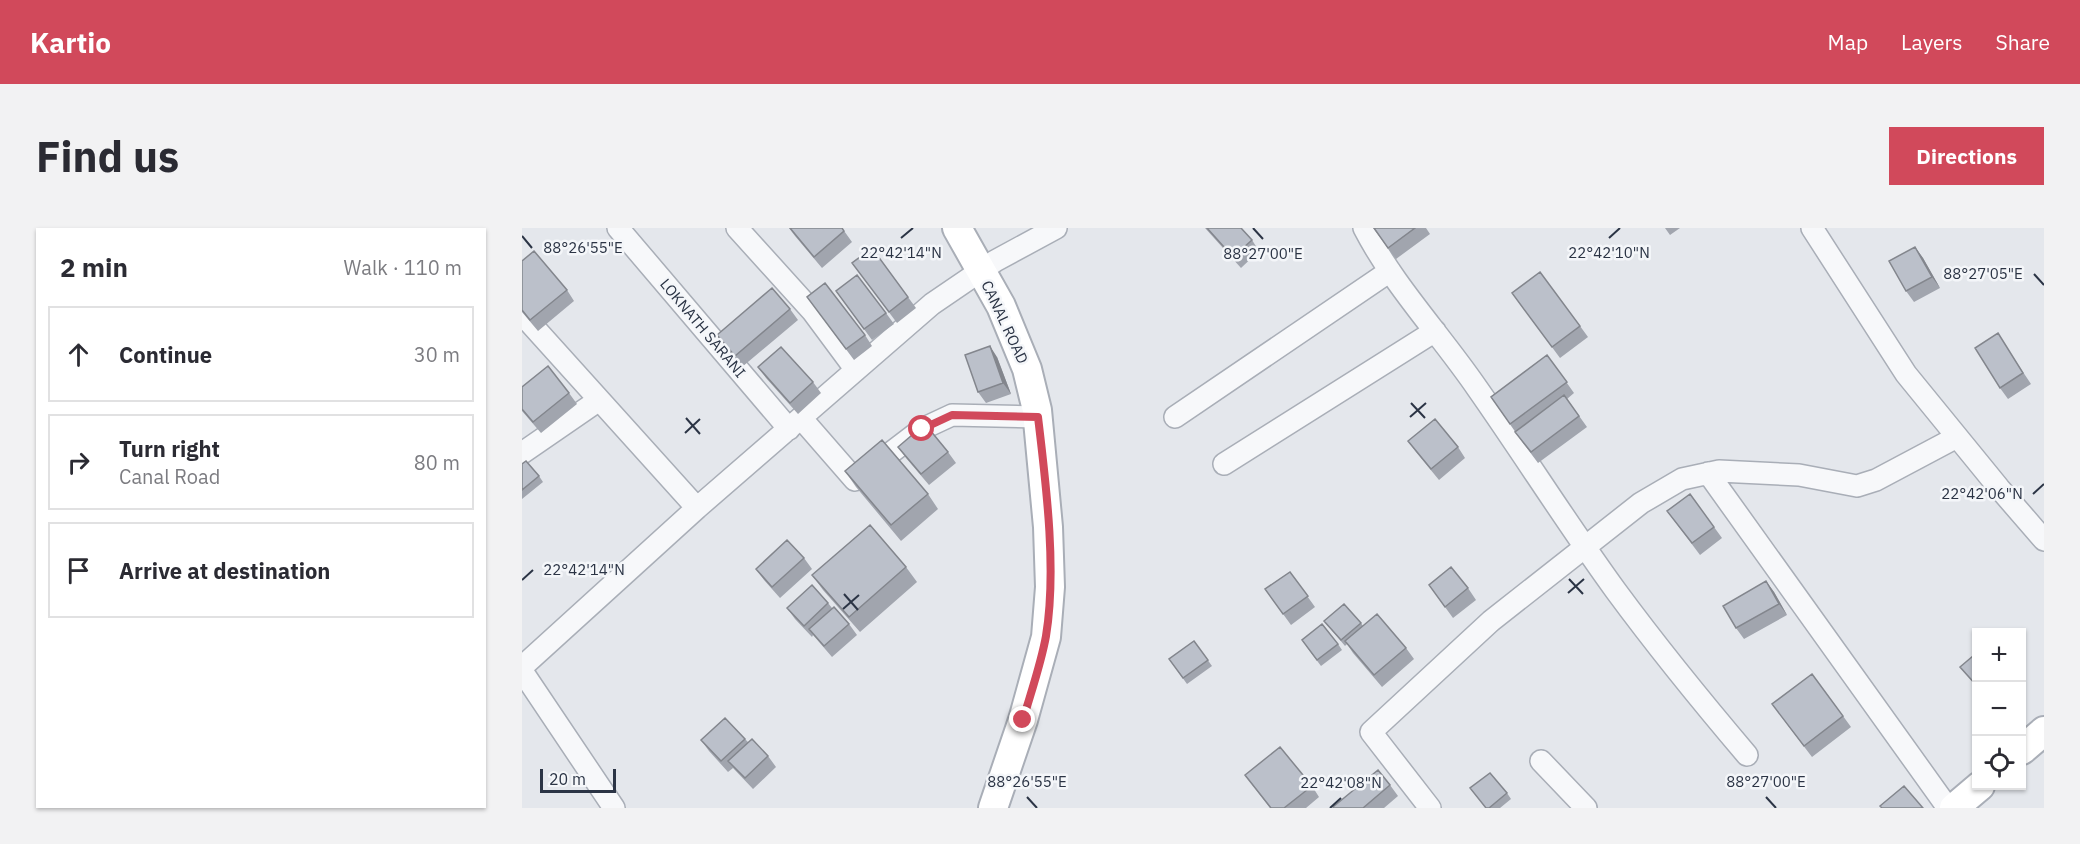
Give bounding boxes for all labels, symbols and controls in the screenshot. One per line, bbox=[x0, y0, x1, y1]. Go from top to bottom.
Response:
text: Kartio bbox=[30, 24, 111, 61]
text: Map bbox=[1828, 28, 1868, 56]
text: Layers bbox=[1901, 28, 1963, 56]
text: Share bbox=[1996, 28, 2050, 56]
button: Directions bbox=[1889, 127, 2044, 185]
text: Find us bbox=[36, 129, 179, 184]
text: 88°26'55"E bbox=[543, 238, 623, 257]
text: 22°42'14"N bbox=[860, 243, 942, 262]
text: 22°42'10"N bbox=[1568, 243, 1650, 262]
text: 88°27'00"E bbox=[1223, 244, 1303, 263]
text: 2 min bbox=[60, 250, 128, 284]
text: Walk · 110 m bbox=[344, 254, 462, 281]
text: 88°27'05"E bbox=[1943, 264, 2023, 283]
street label: LOKNATH SARANI bbox=[656, 275, 750, 381]
street label: CANAL ROAD bbox=[977, 277, 1033, 367]
icon: ahead bbox=[62, 338, 95, 371]
text: Continue bbox=[119, 340, 212, 369]
text: 30 m bbox=[414, 341, 460, 368]
route start bbox=[908, 415, 934, 441]
text: Turn right bbox=[119, 434, 220, 463]
icon: right bbox=[62, 446, 95, 479]
text: 80 m bbox=[414, 449, 460, 476]
text: Canal Road bbox=[119, 463, 220, 490]
text: 22°42'06"N bbox=[1941, 484, 2023, 503]
icon: arrive bbox=[62, 554, 95, 587]
text: Arrive at destination bbox=[119, 556, 330, 585]
text: 22°42'14"N bbox=[543, 560, 625, 579]
map controls bbox=[1972, 628, 2026, 790]
button: + bbox=[1972, 628, 2026, 682]
button: − bbox=[1972, 682, 2026, 736]
route end bbox=[1009, 706, 1035, 732]
button: locate bbox=[1972, 736, 2026, 790]
scale bar bbox=[540, 766, 616, 794]
text: 20 m bbox=[549, 769, 586, 789]
text: 88°26'55"E bbox=[987, 772, 1067, 791]
text: 88°27'00"E bbox=[1726, 772, 1806, 791]
text: 22°42'08"N bbox=[1300, 773, 1382, 792]

